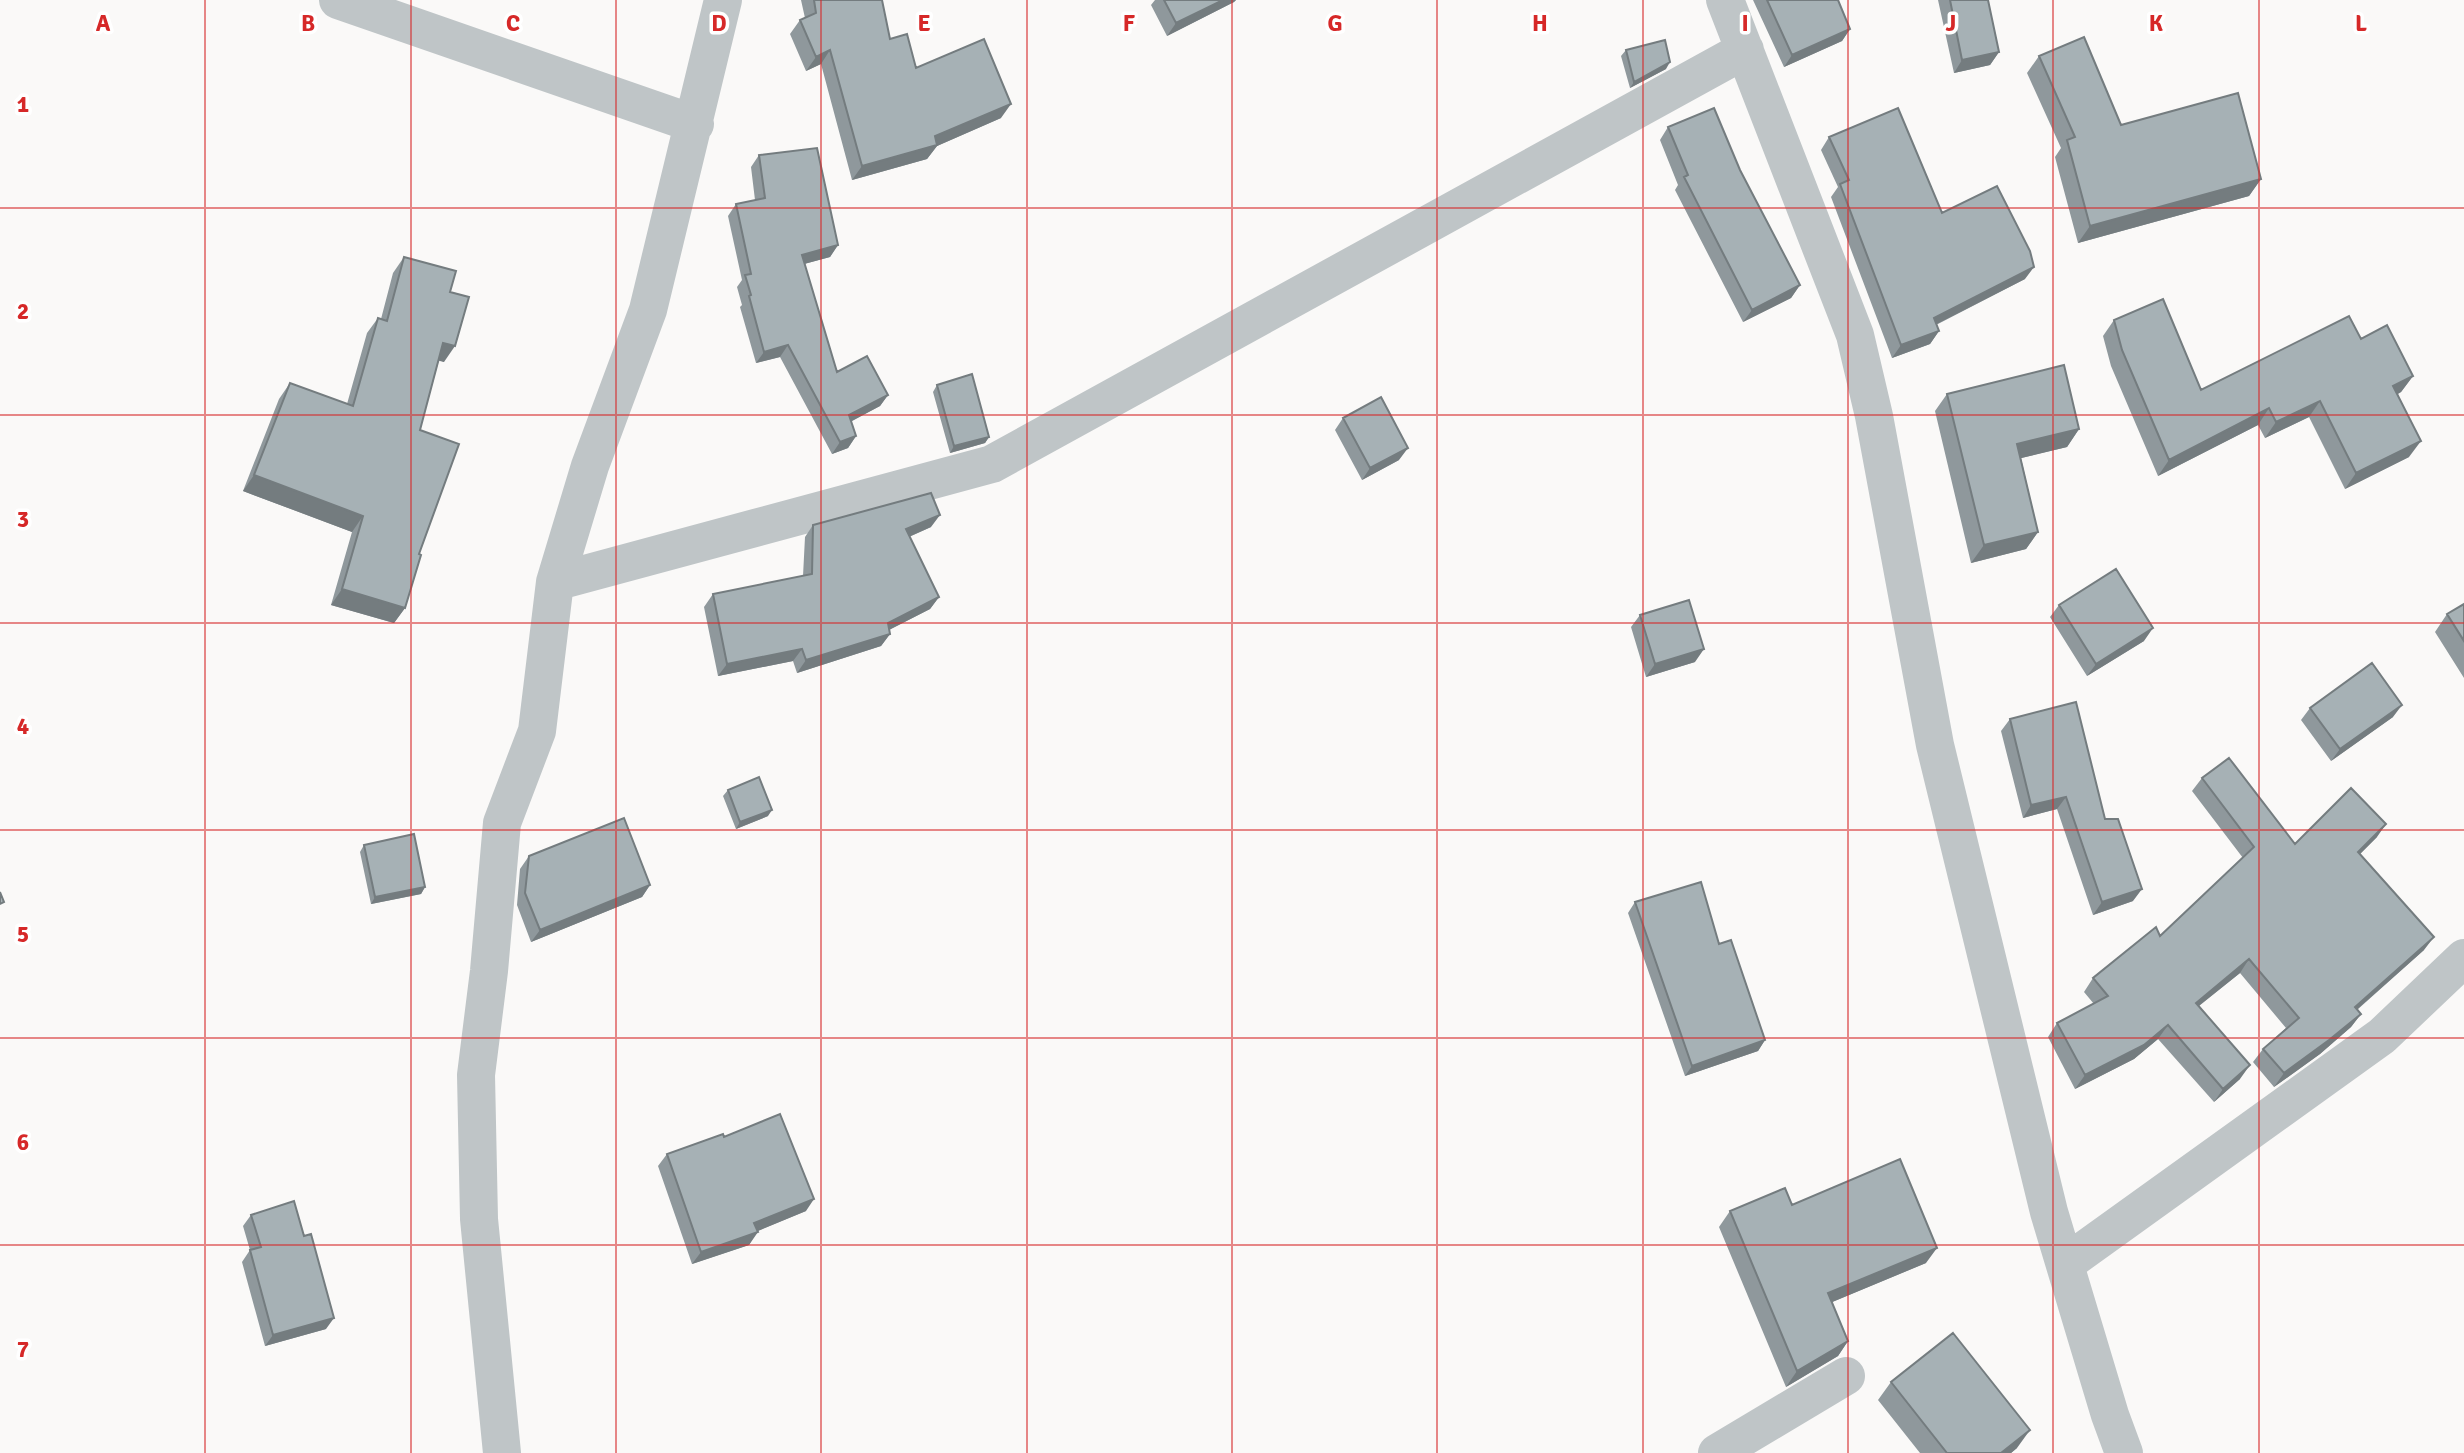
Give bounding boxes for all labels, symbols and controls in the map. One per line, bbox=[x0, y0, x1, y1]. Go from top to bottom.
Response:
text: A bbox=[96, 9, 111, 38]
text: B bbox=[301, 9, 315, 38]
text: C bbox=[506, 9, 520, 38]
text: D bbox=[711, 9, 727, 38]
text: E bbox=[917, 9, 931, 38]
text: F bbox=[1123, 9, 1135, 38]
text: G bbox=[1327, 9, 1343, 38]
text: H bbox=[1532, 9, 1548, 38]
text: I bbox=[1741, 9, 1749, 38]
text: J bbox=[1946, 9, 1956, 38]
text: K bbox=[2149, 9, 2164, 38]
text: L bbox=[2355, 9, 2367, 38]
text: 1 bbox=[17, 90, 29, 119]
text: 2 bbox=[17, 297, 29, 326]
text: 3 bbox=[17, 505, 29, 534]
text: 4 bbox=[17, 712, 29, 741]
text: 5 bbox=[17, 920, 29, 949]
text: 6 bbox=[17, 1128, 29, 1157]
text: 7 bbox=[17, 1335, 29, 1364]

